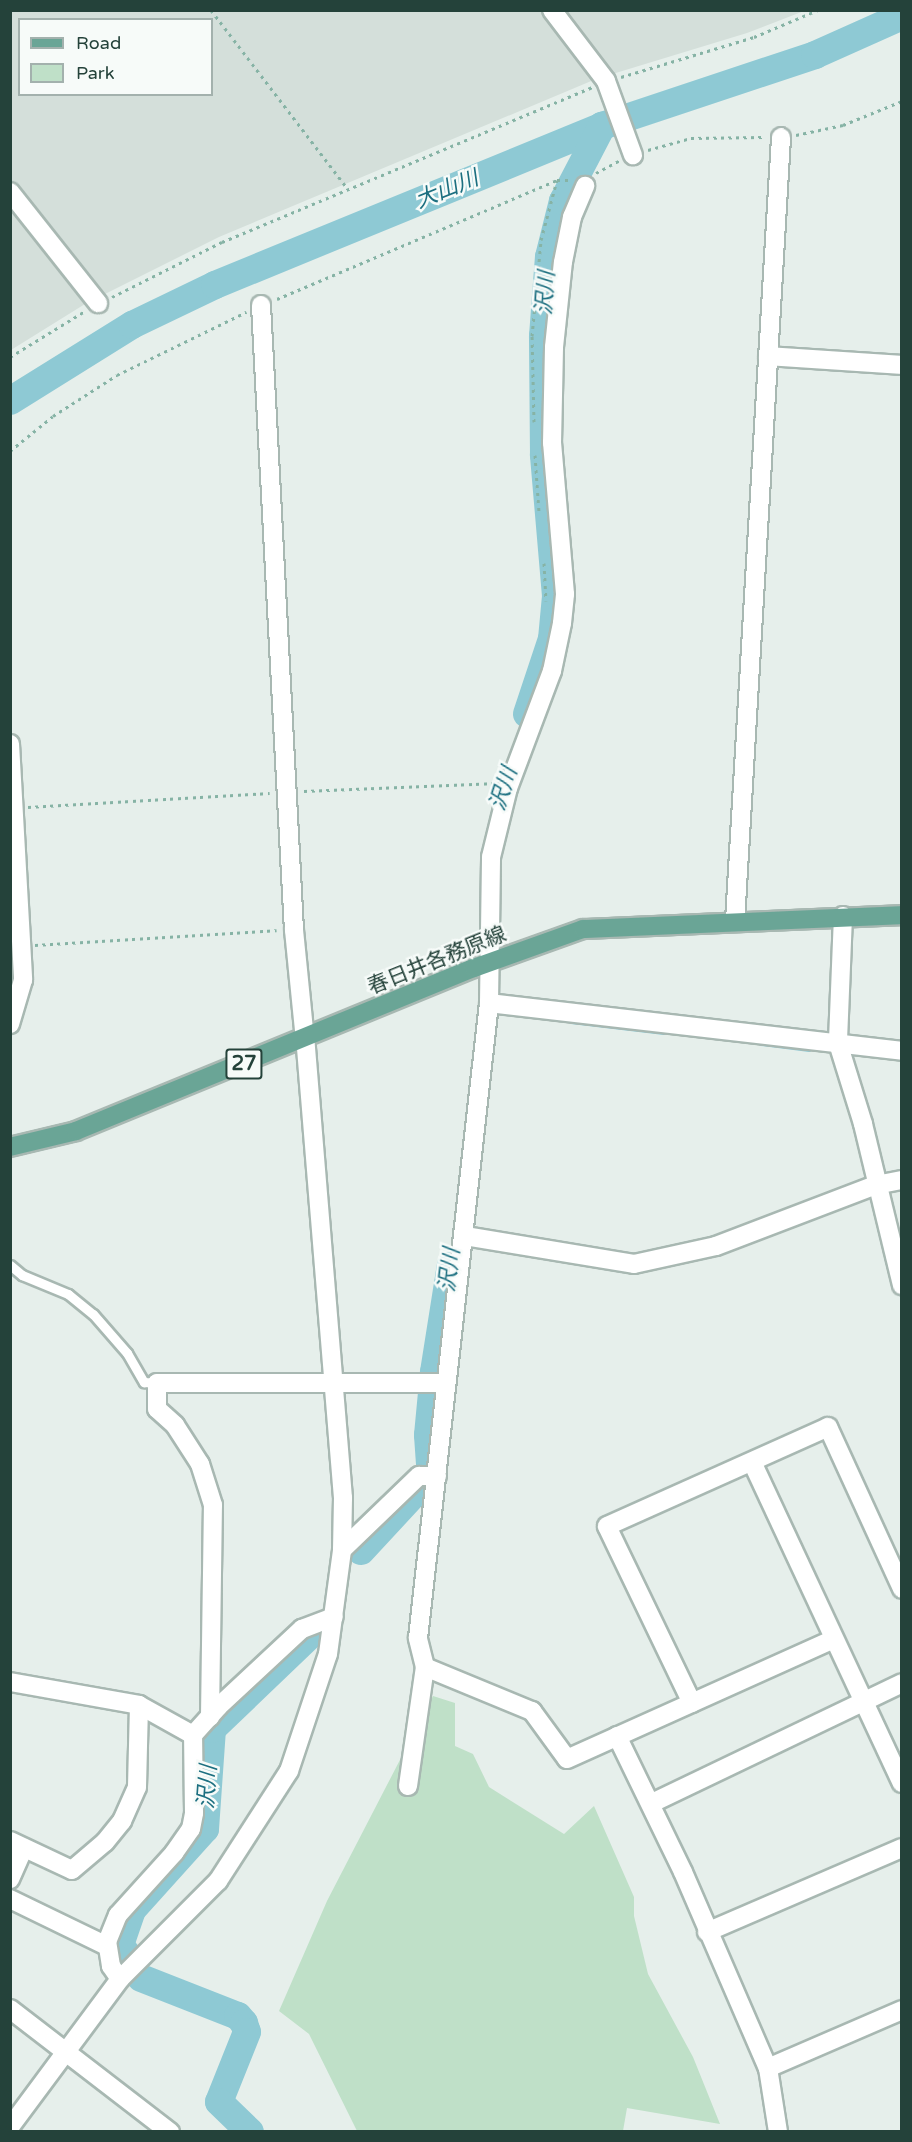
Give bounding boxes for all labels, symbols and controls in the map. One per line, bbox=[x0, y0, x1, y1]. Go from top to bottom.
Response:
legend bbox=[18, 18, 213, 96]
text: Road bbox=[76, 32, 121, 54]
text: Park bbox=[76, 62, 114, 84]
water label: 大山川 bbox=[411, 165, 483, 215]
water label: 沢川 bbox=[531, 270, 561, 316]
water label: 沢川 bbox=[485, 764, 523, 814]
street label: 春日井各務原線 bbox=[364, 922, 510, 1000]
road number: 27 bbox=[224, 1047, 264, 1081]
water label: 沢川 bbox=[434, 1247, 466, 1293]
water label: 沢川 bbox=[193, 1764, 223, 1810]

